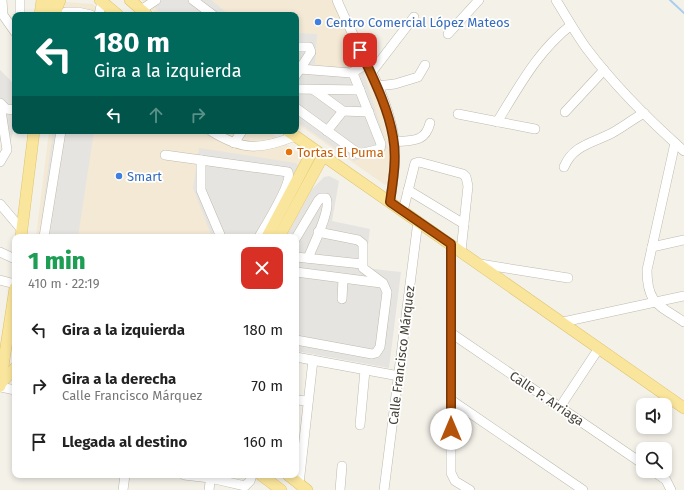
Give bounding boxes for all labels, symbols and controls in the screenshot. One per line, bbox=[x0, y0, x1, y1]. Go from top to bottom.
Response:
place label: Centro Comercial López Mateos bbox=[326, 15, 510, 30]
marker: Centro Comercial López Mateos bbox=[313, 17, 323, 27]
text: 180 m bbox=[94, 26, 170, 59]
icon: left bbox=[28, 28, 80, 80]
pin bbox=[343, 33, 377, 67]
icon: arrive bbox=[349, 39, 371, 61]
text: Gira a la izquierda bbox=[94, 60, 242, 82]
icon: left bbox=[103, 104, 125, 126]
icon: ahead bbox=[145, 104, 167, 126]
icon: right bbox=[187, 104, 209, 126]
place label: Tortas El Puma bbox=[297, 145, 384, 160]
marker: Tortas El Puma bbox=[284, 147, 294, 157]
place label: Smart bbox=[127, 169, 162, 184]
marker: Smart bbox=[114, 171, 124, 181]
text: 1 min bbox=[28, 247, 86, 275]
button: close bbox=[241, 247, 283, 289]
text: 410 m · 22:19 bbox=[28, 276, 100, 291]
street label: Calle Francisco Márquez bbox=[386, 284, 418, 426]
icon: left bbox=[28, 319, 50, 341]
text: Gira a la izquierda bbox=[62, 321, 185, 339]
text: 180 m bbox=[243, 321, 283, 339]
street label: Calle P. Arriaga bbox=[507, 368, 587, 429]
text: Gira a la derecha bbox=[62, 370, 176, 388]
icon: right bbox=[28, 375, 50, 397]
text: 70 m bbox=[251, 377, 283, 395]
text: Calle Francisco Márquez bbox=[62, 388, 202, 403]
map controls bbox=[636, 398, 672, 478]
button: sound bbox=[636, 398, 672, 434]
position arrow bbox=[430, 408, 472, 450]
icon: arrive bbox=[28, 431, 50, 453]
text: Llegada al destino bbox=[62, 433, 187, 451]
text: 160 m bbox=[243, 433, 283, 451]
button: search bbox=[636, 442, 672, 478]

